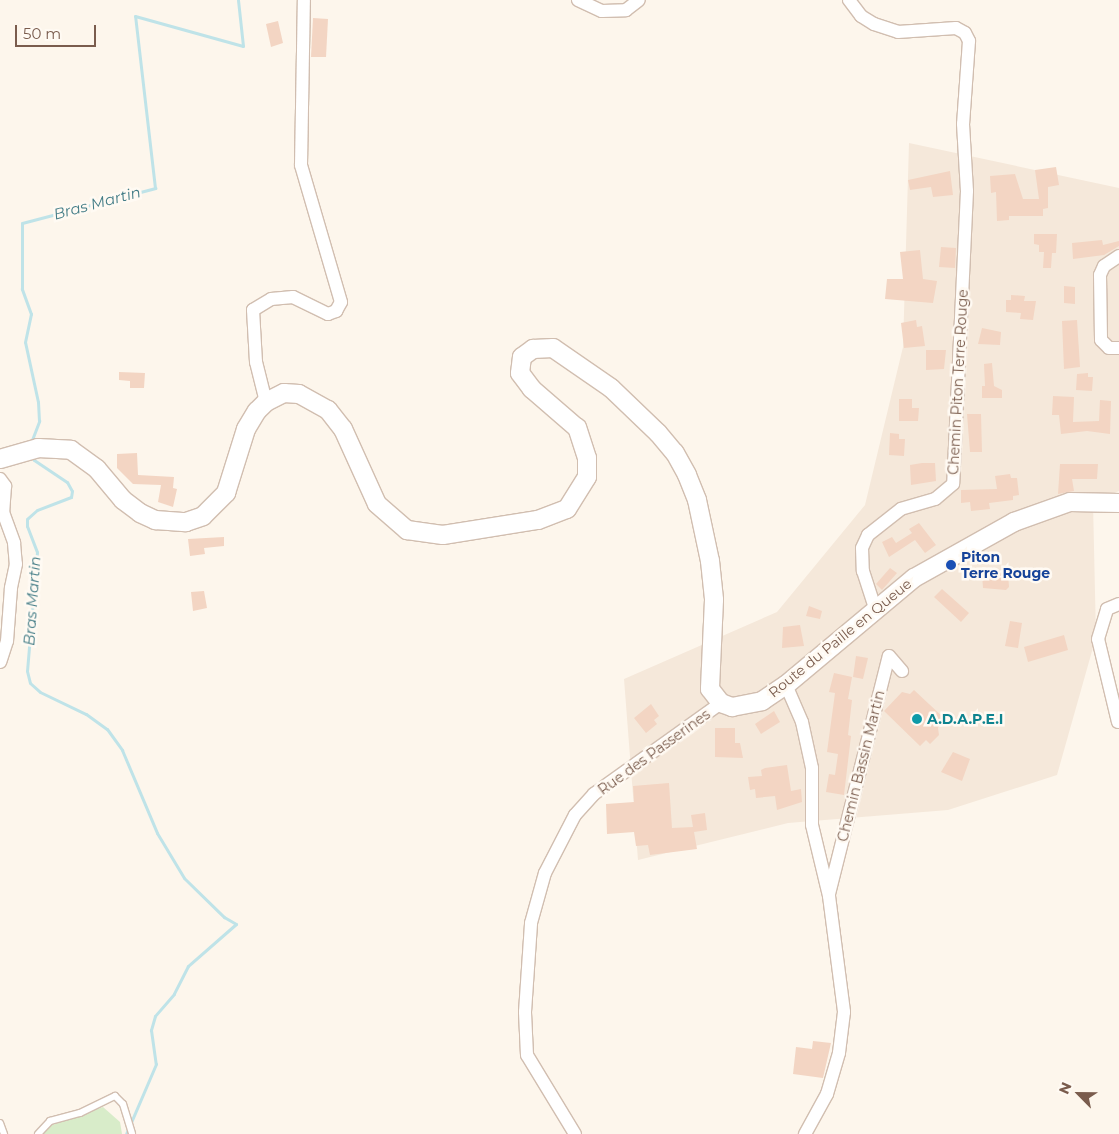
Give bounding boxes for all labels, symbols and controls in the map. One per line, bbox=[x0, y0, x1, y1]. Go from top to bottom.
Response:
scale bar bbox=[18, 15, 99, 47]
text: 50 m bbox=[23, 24, 61, 43]
water label: Bras Martin bbox=[51, 183, 143, 223]
street label: Chemin Piton Terre Rouge bbox=[945, 289, 971, 475]
place label: Piton Terre Rouge bbox=[961, 549, 1050, 582]
water label: Bras Martin bbox=[20, 556, 44, 646]
marker: Piton Terre Rouge bbox=[945, 559, 957, 571]
street label: Route du Paille en Queue bbox=[765, 575, 915, 701]
street label: Chemin Bassin Martin bbox=[834, 689, 888, 843]
street label: Rue des Passerines bbox=[595, 706, 713, 798]
place label: A.D.A.P.E.I bbox=[927, 711, 1003, 727]
marker: A.D.A.P.E.I bbox=[911, 713, 923, 725]
north arrow bbox=[1054, 1069, 1104, 1119]
text: N bbox=[1055, 1079, 1076, 1097]

